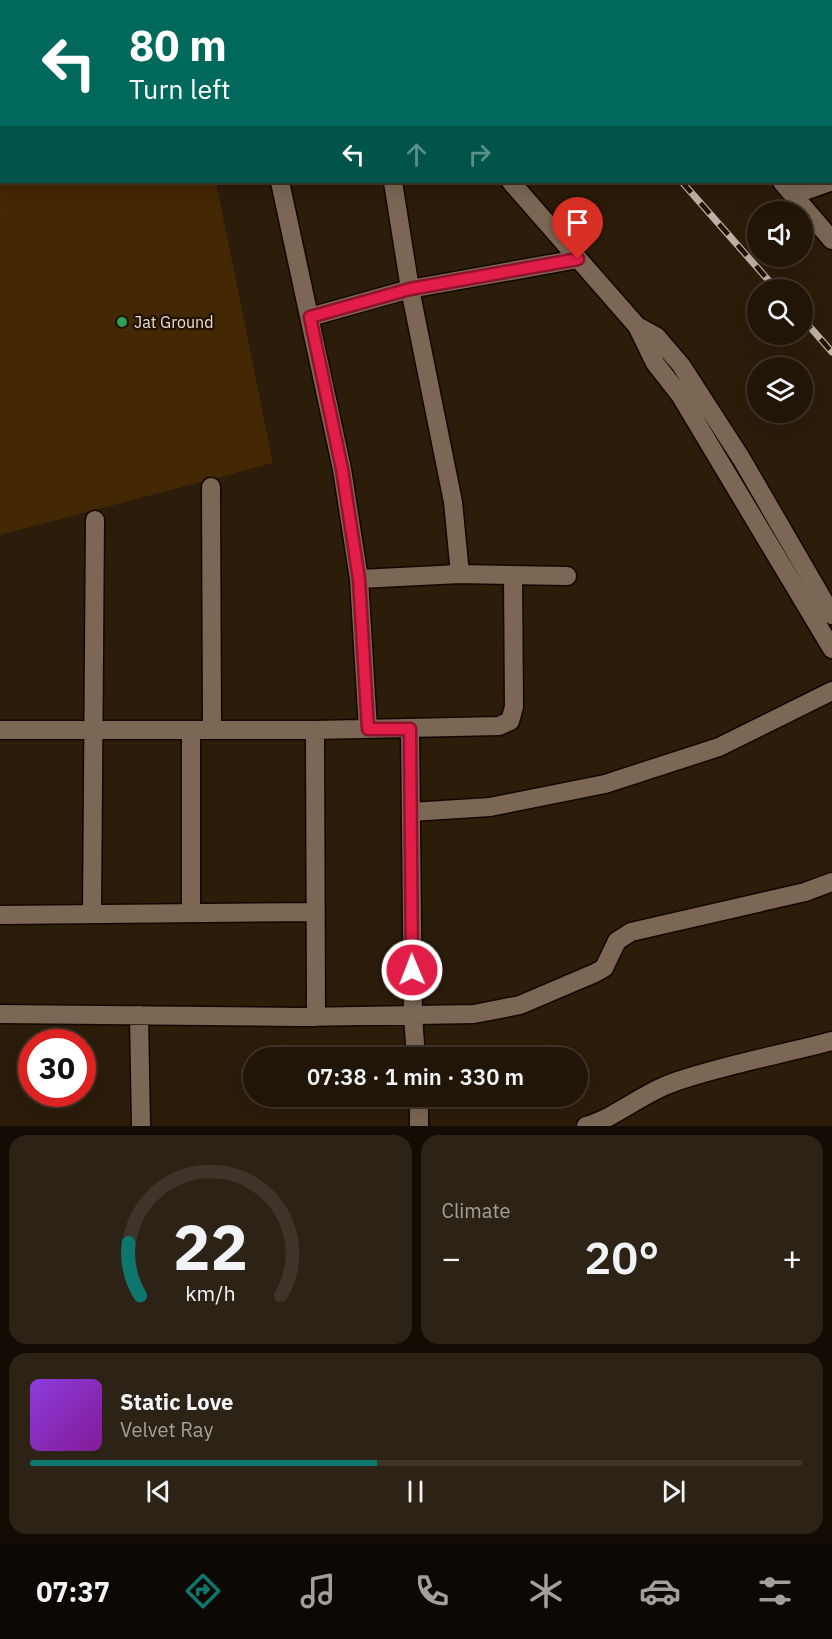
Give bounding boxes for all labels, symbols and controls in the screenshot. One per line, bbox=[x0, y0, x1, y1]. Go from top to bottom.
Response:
text: 80 m bbox=[129, 18, 227, 73]
icon: left bbox=[30, 24, 108, 102]
text: Turn left bbox=[129, 71, 230, 106]
icon: left bbox=[337, 138, 370, 171]
icon: ahead bbox=[400, 138, 433, 171]
icon: right bbox=[463, 138, 496, 171]
pin bbox=[552, 197, 603, 259]
map controls bbox=[747, 201, 813, 423]
button: sound bbox=[747, 201, 813, 267]
icon: arrive bbox=[561, 206, 594, 239]
button: search bbox=[747, 279, 813, 345]
place label: Jat Ground bbox=[134, 312, 213, 332]
marker: Jat Ground bbox=[115, 315, 129, 329]
button: layers bbox=[747, 357, 813, 423]
position arrow bbox=[380, 938, 444, 1002]
speed limit sign: 30 bbox=[18, 1029, 96, 1107]
text: 07:38 · 1 min · 330 m bbox=[307, 1062, 524, 1091]
text: Climate bbox=[442, 1197, 510, 1224]
text: 22 bbox=[173, 1206, 248, 1287]
text: 20° bbox=[584, 1228, 659, 1286]
text: − bbox=[442, 1236, 461, 1279]
text: + bbox=[782, 1236, 802, 1279]
text: km/h bbox=[185, 1280, 235, 1308]
text: Static Love bbox=[120, 1387, 233, 1416]
text: Velvet Ray bbox=[120, 1416, 213, 1443]
icon: previous bbox=[142, 1475, 175, 1508]
icon: pause bbox=[399, 1475, 432, 1508]
icon: next bbox=[657, 1475, 690, 1508]
icon: directions bbox=[182, 1570, 224, 1612]
icon: music bbox=[297, 1570, 339, 1612]
icon: phone bbox=[411, 1570, 453, 1612]
icon: climate bbox=[525, 1570, 567, 1612]
icon: car bbox=[639, 1570, 681, 1612]
icon: filters bbox=[754, 1570, 796, 1612]
text: 07:37 bbox=[36, 1574, 110, 1609]

